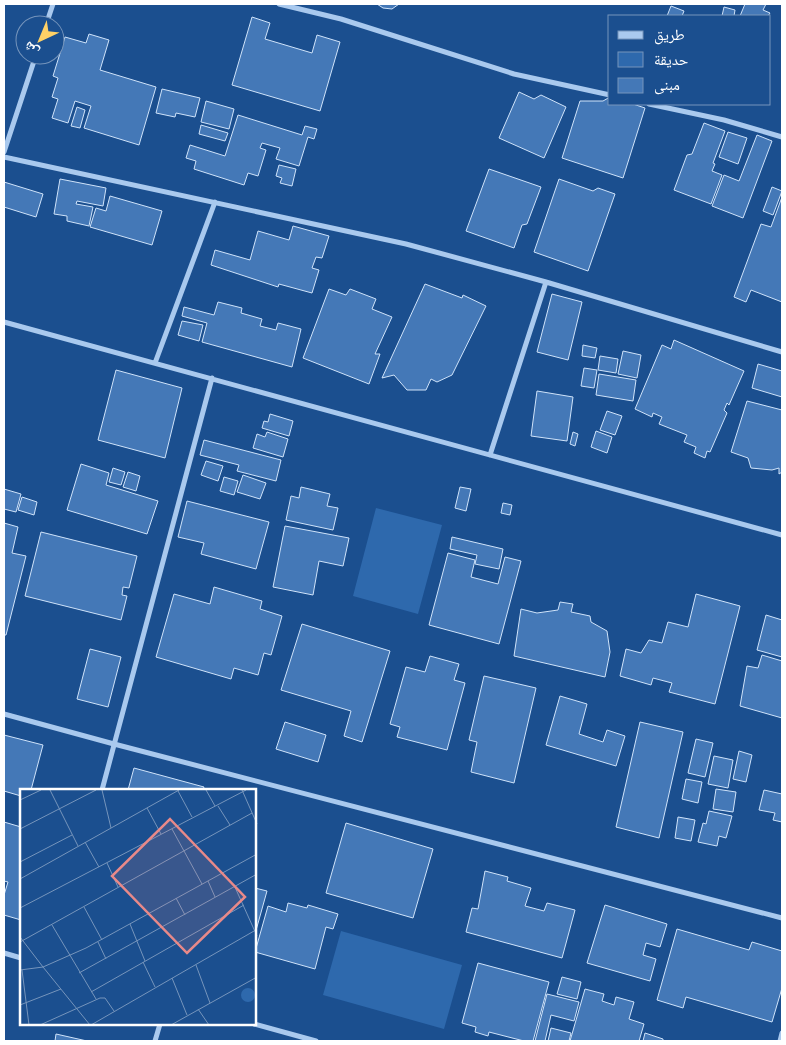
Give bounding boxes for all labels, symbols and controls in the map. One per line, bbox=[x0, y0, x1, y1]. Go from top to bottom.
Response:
north arrow bbox=[15, 15, 65, 65]
legend bbox=[608, 15, 771, 105]
text: طريق bbox=[654, 25, 685, 45]
text: ش bbox=[19, 38, 43, 61]
text: حديقة bbox=[654, 50, 689, 68]
text: مبنى bbox=[654, 75, 680, 95]
inset map bbox=[20, 789, 256, 1025]

